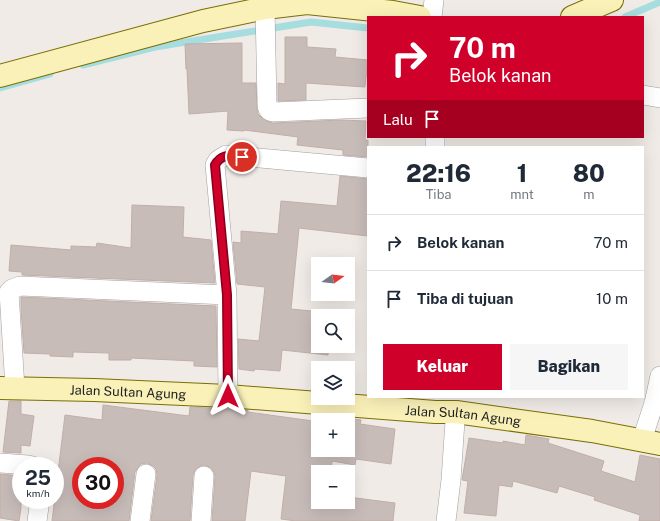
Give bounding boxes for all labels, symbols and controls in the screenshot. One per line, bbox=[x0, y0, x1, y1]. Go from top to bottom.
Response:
text: 70 m bbox=[449, 31, 516, 64]
icon: right bbox=[383, 32, 435, 84]
text: Belok kanan bbox=[449, 65, 552, 86]
icon: arrive bbox=[421, 108, 443, 130]
text: Lalu bbox=[383, 111, 413, 128]
pin bbox=[225, 140, 259, 174]
icon: arrive bbox=[231, 146, 253, 168]
text: 22:16 bbox=[406, 159, 471, 187]
text: 1 bbox=[517, 159, 527, 187]
text: 80 bbox=[573, 159, 605, 187]
text: Tiba bbox=[426, 187, 452, 202]
text: mnt bbox=[510, 187, 534, 202]
text: m bbox=[583, 187, 594, 202]
icon: right bbox=[383, 232, 405, 254]
text: Belok kanan bbox=[417, 234, 504, 251]
text: 70 m bbox=[593, 234, 628, 251]
north arrow bbox=[311, 257, 355, 301]
map controls bbox=[311, 257, 355, 509]
icon: arrive bbox=[383, 288, 405, 310]
text: Tiba di tujuan bbox=[417, 290, 513, 307]
text: 10 m bbox=[596, 290, 628, 307]
button: search bbox=[311, 309, 355, 353]
button: Keluar bbox=[383, 344, 502, 390]
button: Bagikan bbox=[510, 344, 628, 390]
button: layers bbox=[311, 361, 355, 405]
position arrow bbox=[207, 375, 249, 417]
street label: Jalan Sultan Agung bbox=[69, 382, 187, 402]
street label: Jalan Sultan Agung bbox=[404, 402, 522, 429]
button: + bbox=[311, 413, 355, 457]
speed limit sign: 30 bbox=[72, 457, 124, 509]
button: − bbox=[311, 465, 355, 509]
text: 25 bbox=[25, 466, 51, 490]
text: km/h bbox=[26, 487, 50, 499]

